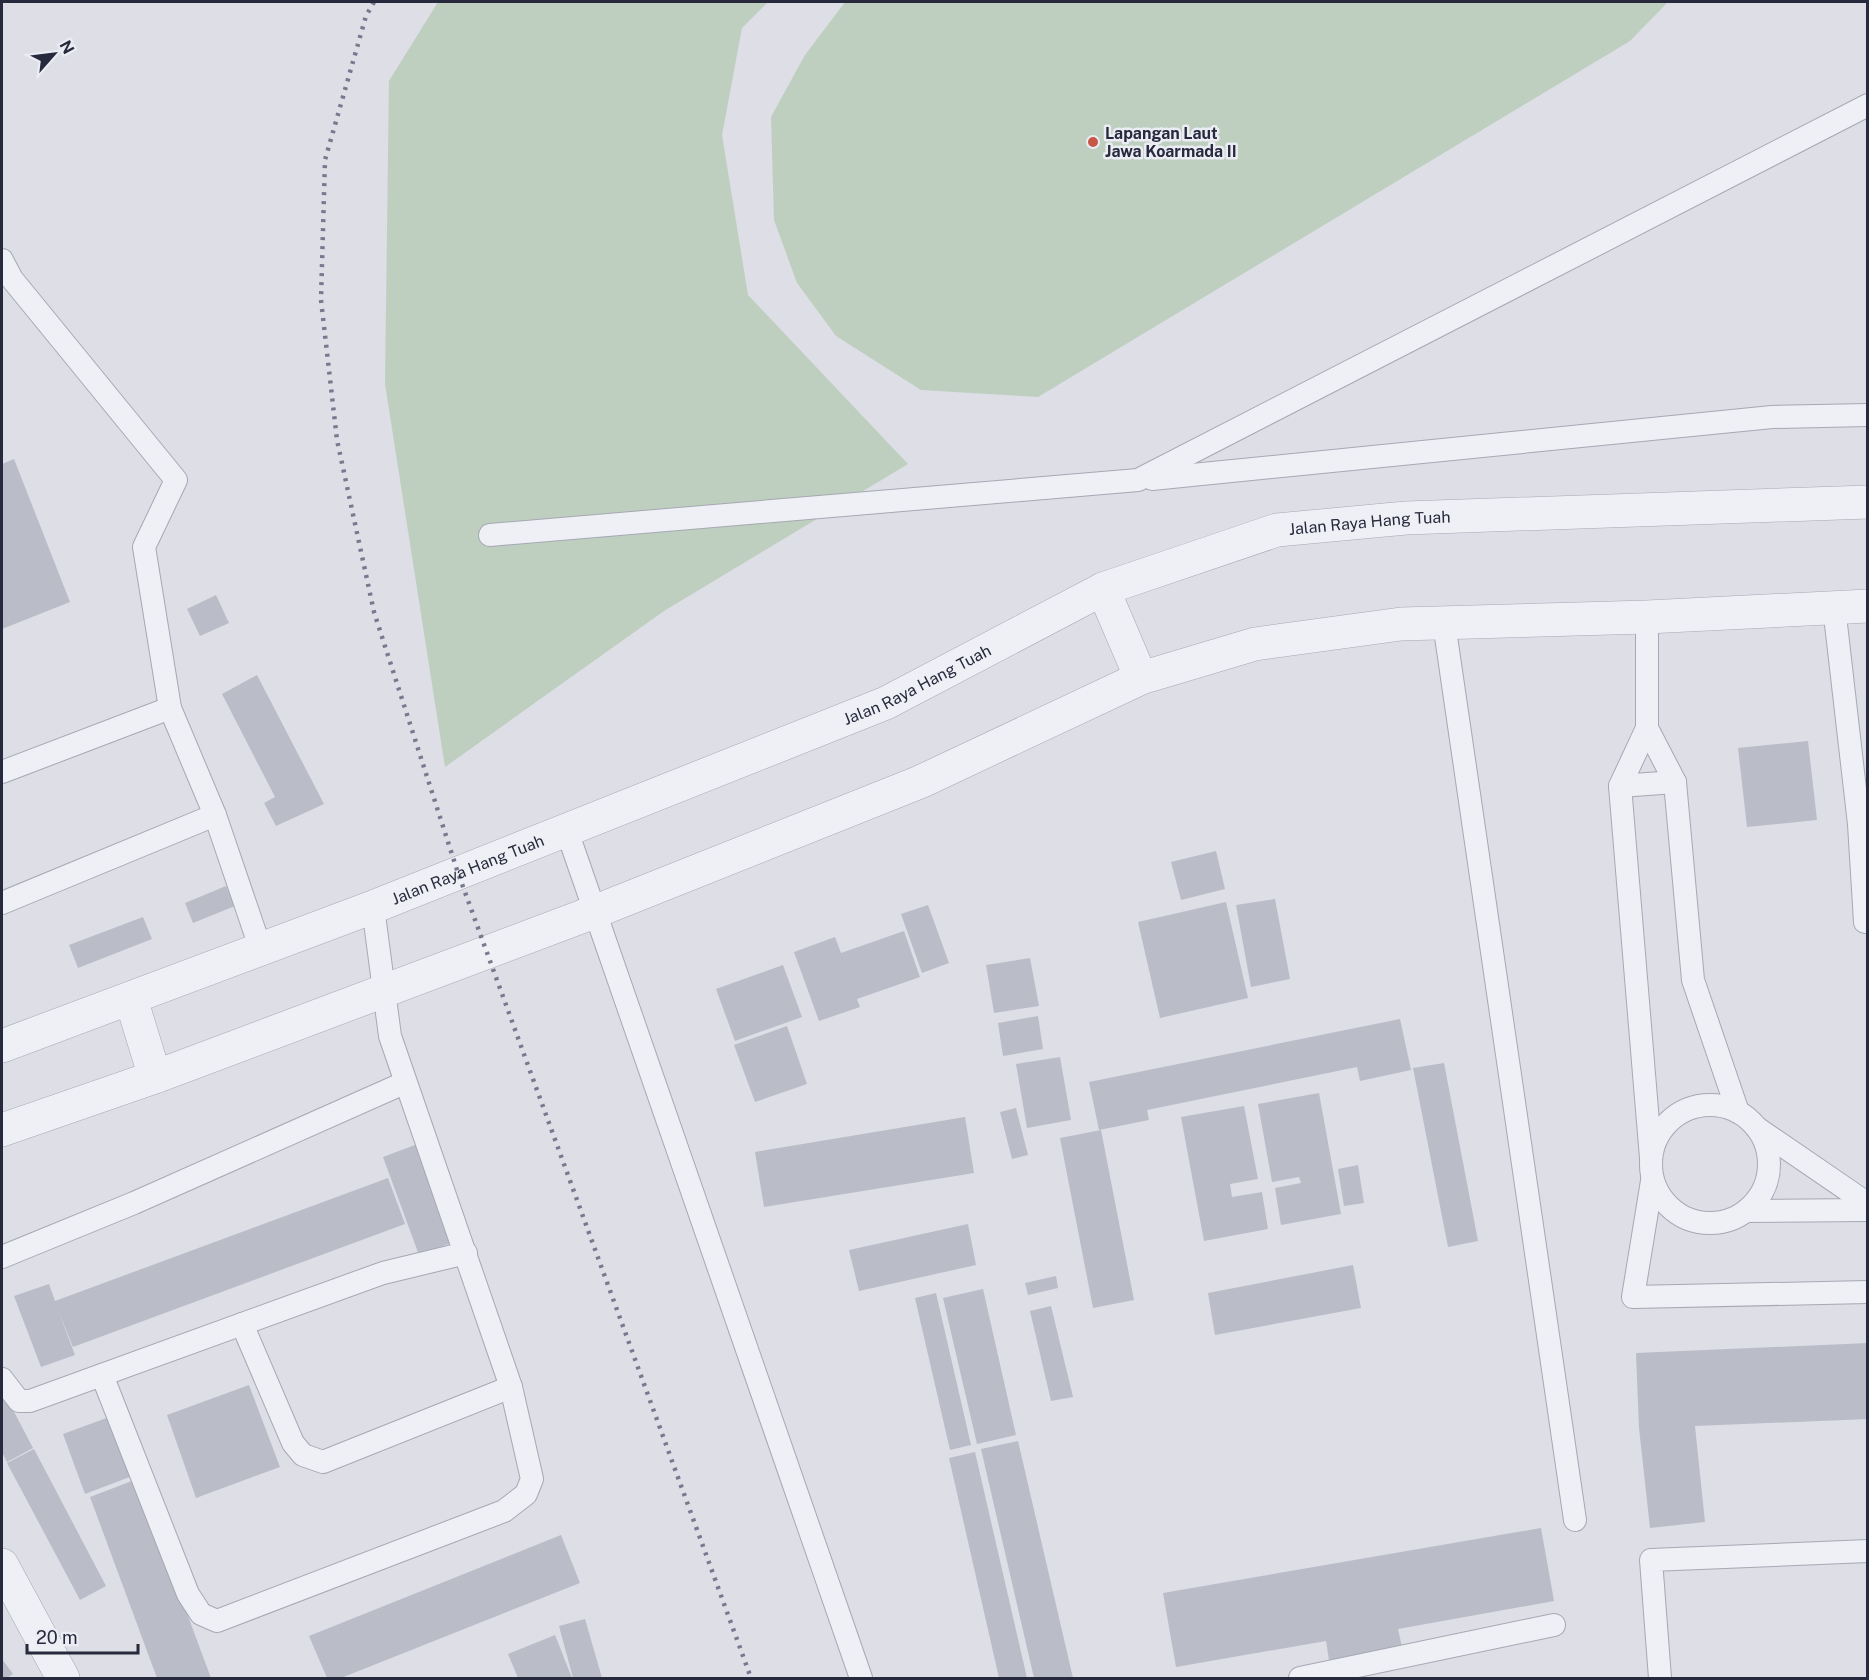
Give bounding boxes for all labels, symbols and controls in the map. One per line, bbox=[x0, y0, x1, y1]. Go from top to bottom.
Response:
north arrow bbox=[24, 24, 84, 84]
text: N bbox=[55, 37, 78, 57]
place label: Lapangan Laut Jawa Koarmada II bbox=[1105, 124, 1237, 161]
marker: Lapangan Laut Jawa Koarmada II bbox=[1086, 135, 1100, 149]
street label: Jalan Raya Hang Tuah bbox=[1288, 507, 1451, 539]
street label: Jalan Raya Hang Tuah bbox=[840, 641, 994, 729]
street label: Jalan Raya Hang Tuah bbox=[389, 831, 547, 909]
scale bar bbox=[27, 1617, 138, 1655]
text: 20 m bbox=[36, 1627, 78, 1648]

